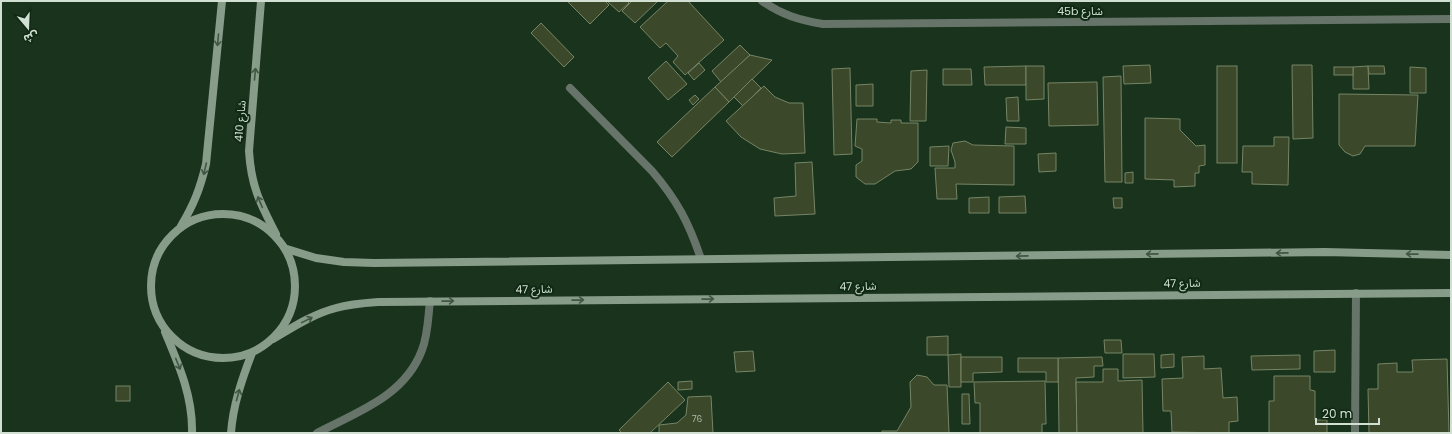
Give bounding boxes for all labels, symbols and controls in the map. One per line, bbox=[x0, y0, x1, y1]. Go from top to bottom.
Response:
street label: 45b شارع bbox=[1057, 3, 1103, 19]
north arrow bbox=[8, 8, 48, 48]
text: ش bbox=[22, 27, 41, 47]
one-way arrow bbox=[214, 33, 222, 46]
one-way arrow bbox=[251, 67, 259, 80]
street label: شارع 410 bbox=[230, 99, 250, 142]
one-way arrow bbox=[200, 162, 208, 175]
one-way arrow bbox=[256, 196, 263, 208]
one-way arrow bbox=[1276, 249, 1289, 257]
one-way arrow bbox=[1146, 250, 1159, 258]
one-way arrow bbox=[1406, 250, 1419, 258]
one-way arrow bbox=[1016, 252, 1029, 260]
street label: شارع 47 bbox=[1163, 275, 1201, 291]
street label: شارع 47 bbox=[839, 278, 877, 294]
street label: شارع 47 bbox=[515, 281, 553, 297]
one-way arrow bbox=[701, 295, 714, 303]
one-way arrow bbox=[571, 296, 584, 304]
one-way arrow bbox=[441, 297, 454, 305]
one-way arrow bbox=[300, 316, 312, 323]
one-way arrow bbox=[175, 357, 182, 369]
one-way arrow bbox=[235, 388, 242, 401]
scale bar bbox=[1316, 400, 1379, 426]
text: 20 m bbox=[1322, 405, 1352, 422]
house number: 76 bbox=[692, 413, 703, 425]

